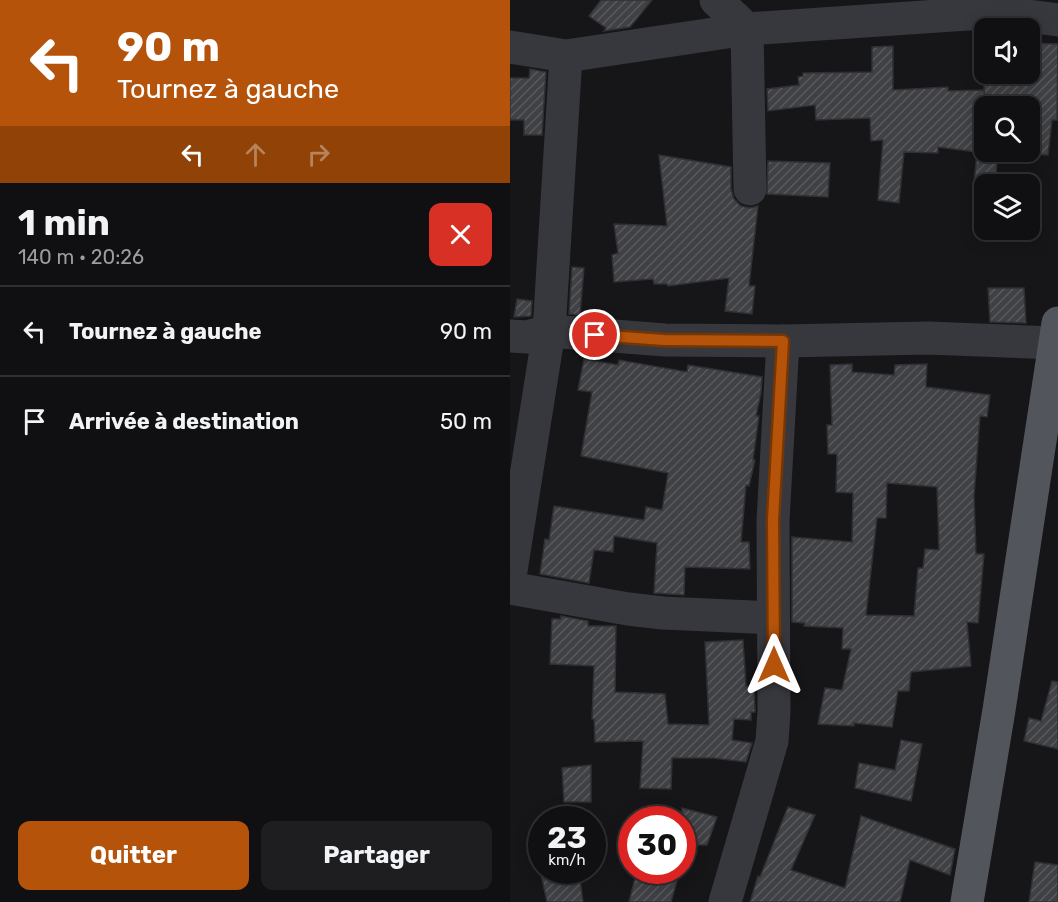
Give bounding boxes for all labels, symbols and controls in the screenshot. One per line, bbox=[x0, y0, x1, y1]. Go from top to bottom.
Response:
map controls bbox=[974, 18, 1040, 240]
button: sound bbox=[974, 18, 1040, 84]
text: 90 m bbox=[117, 22, 220, 72]
icon: left bbox=[18, 24, 96, 102]
text: Tournez à gauche bbox=[117, 73, 339, 105]
button: search bbox=[974, 96, 1040, 162]
icon: left bbox=[176, 138, 209, 171]
icon: ahead bbox=[239, 138, 272, 171]
icon: right bbox=[302, 138, 335, 171]
button: layers bbox=[974, 174, 1040, 240]
text: 1 min bbox=[18, 201, 110, 244]
button: close bbox=[429, 203, 492, 266]
text: 140 m · 20:26 bbox=[18, 245, 144, 269]
pin bbox=[569, 309, 620, 360]
icon: left bbox=[18, 315, 51, 348]
text: Tournez à gauche bbox=[69, 318, 262, 345]
text: 90 m bbox=[440, 318, 492, 345]
icon: arrive bbox=[578, 318, 611, 351]
icon: arrive bbox=[18, 405, 51, 438]
text: Arrivée à destination bbox=[69, 408, 299, 435]
text: 50 m bbox=[440, 408, 492, 435]
position arrow bbox=[742, 633, 806, 697]
speed limit sign: 30 bbox=[618, 806, 696, 884]
text: 23 bbox=[547, 820, 587, 856]
button: Quitter bbox=[18, 821, 249, 890]
button: Partager bbox=[261, 821, 492, 890]
text: km/h bbox=[548, 851, 586, 869]

